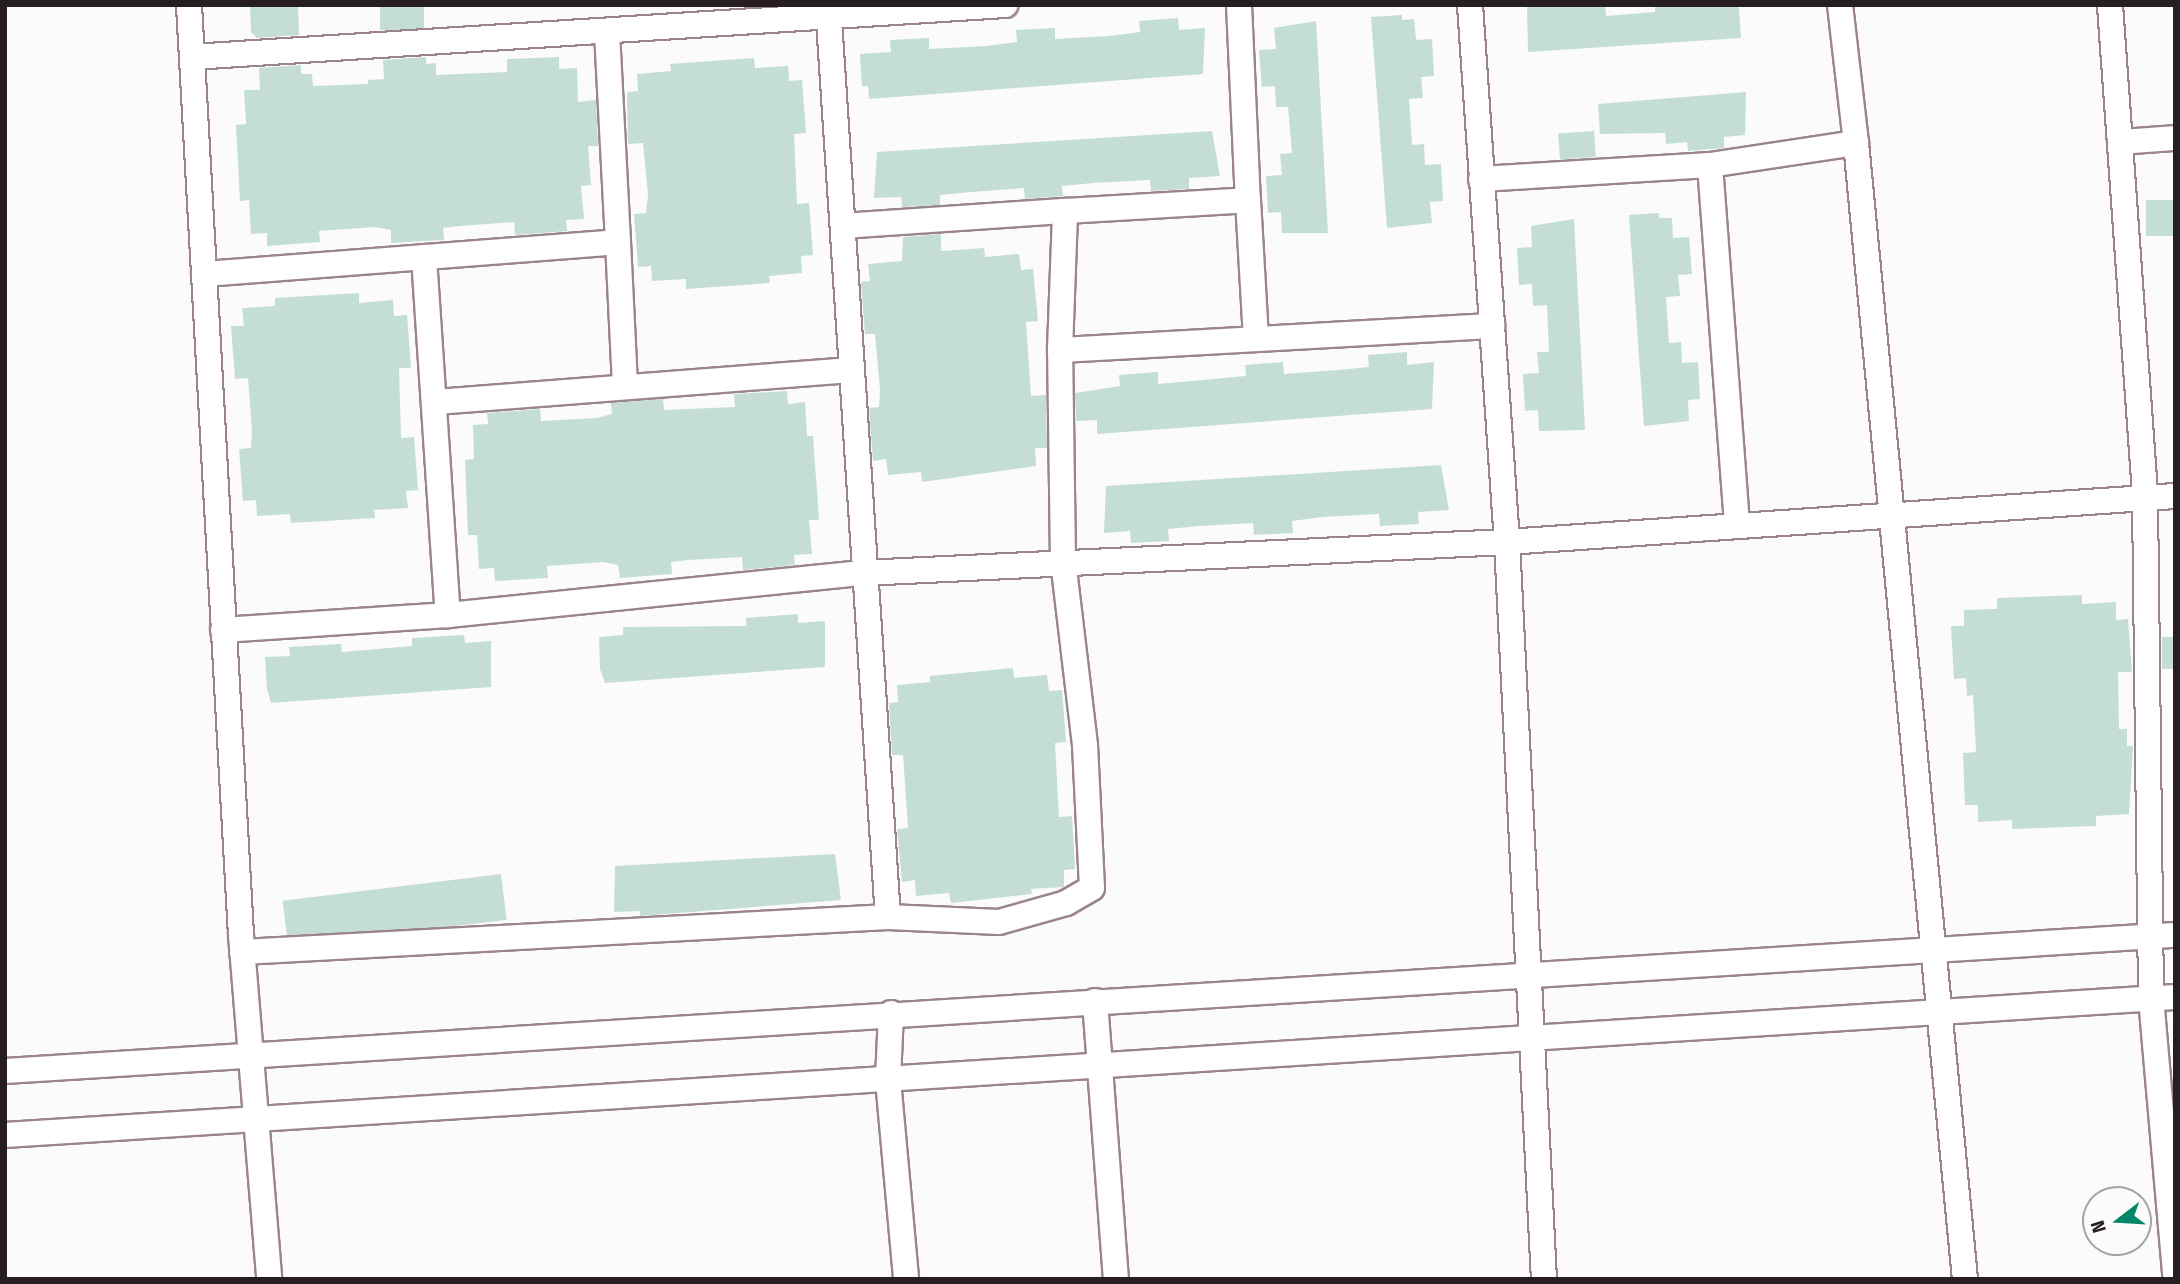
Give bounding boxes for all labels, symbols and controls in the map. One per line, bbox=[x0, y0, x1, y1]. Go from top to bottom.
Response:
north arrow bbox=[2082, 1186, 2152, 1256]
text: N bbox=[2086, 1218, 2111, 1236]

